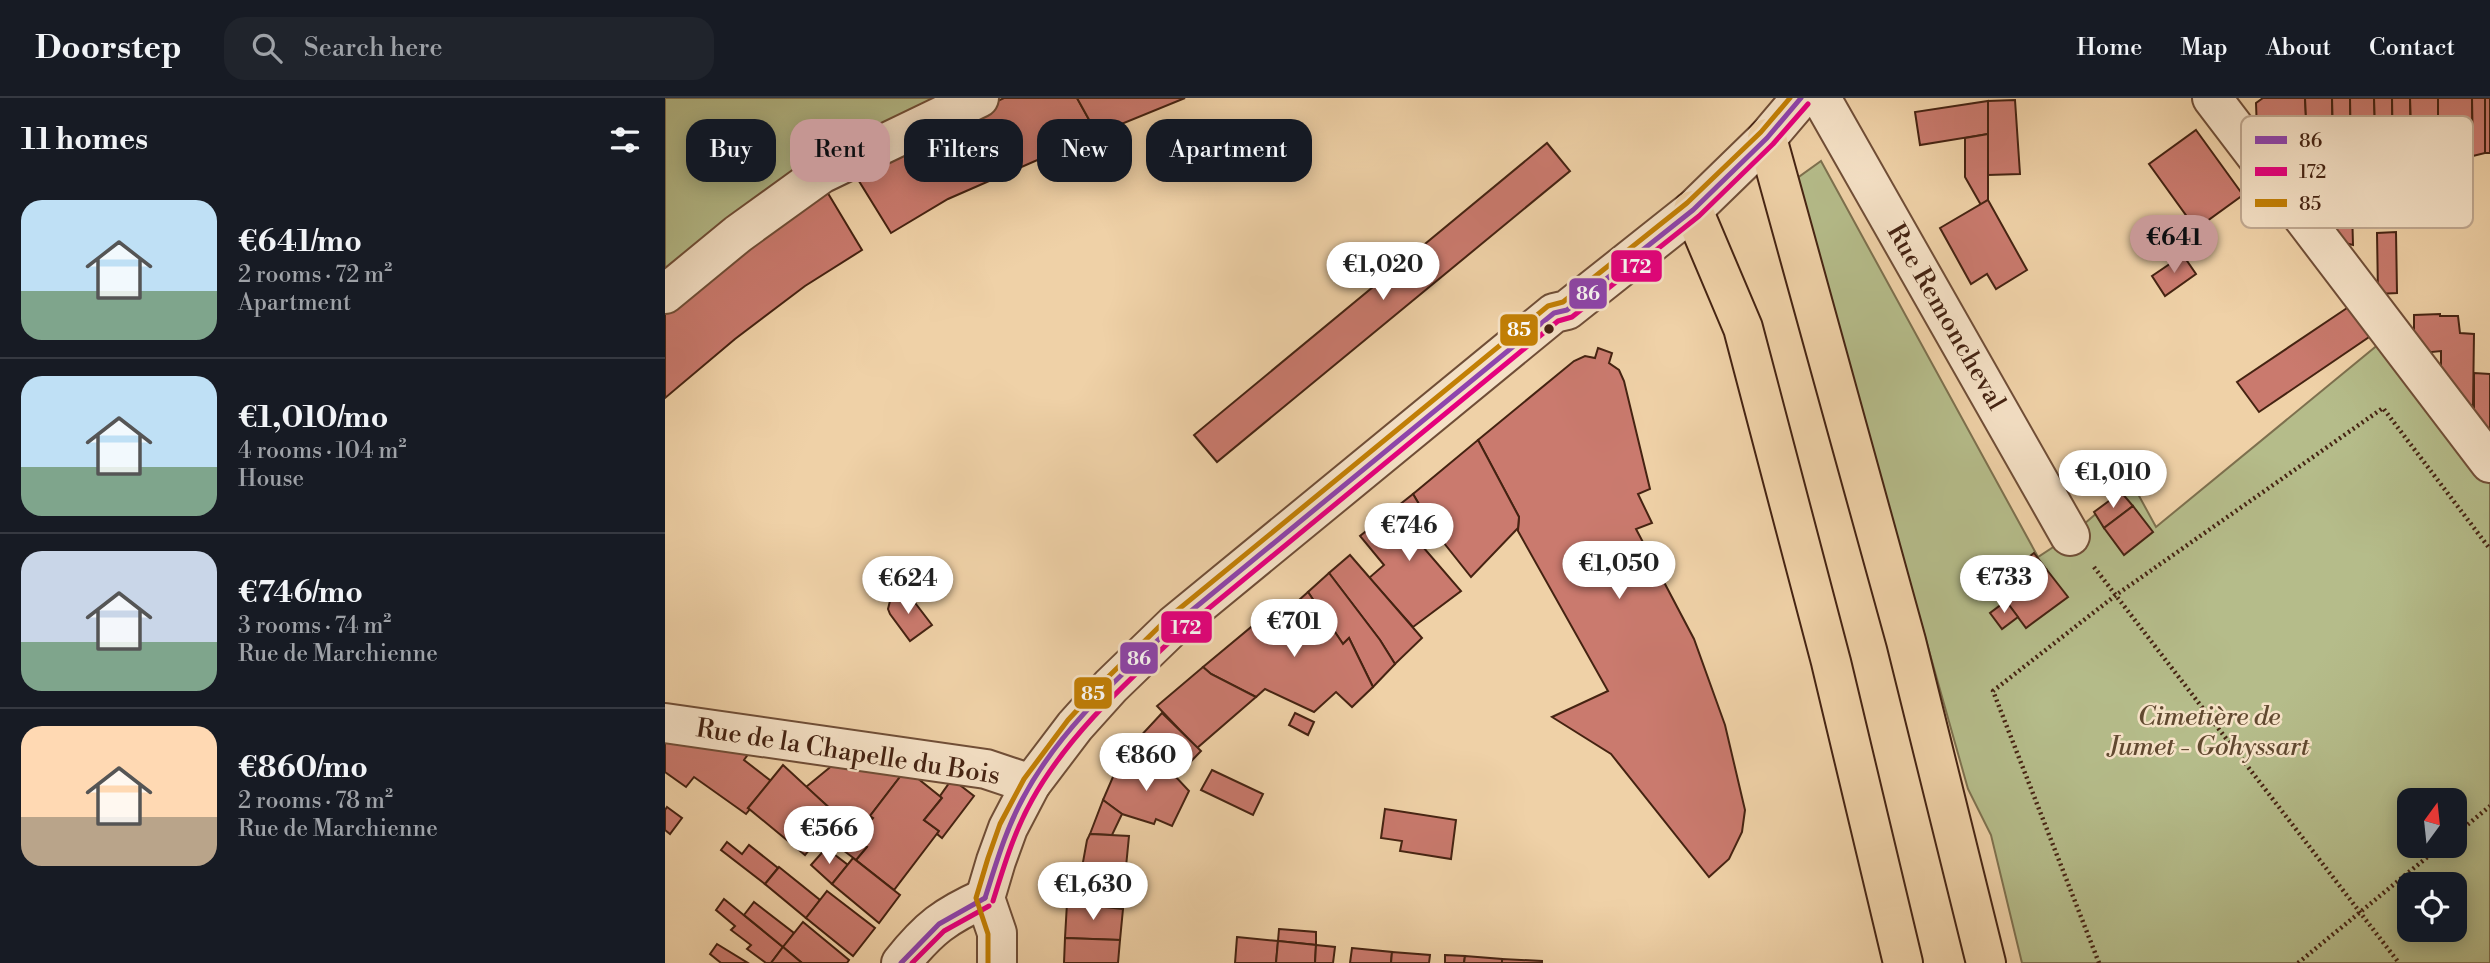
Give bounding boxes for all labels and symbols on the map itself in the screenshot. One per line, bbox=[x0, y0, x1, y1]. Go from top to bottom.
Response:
legend bbox=[2241, 116, 2473, 228]
text: 86 bbox=[2299, 129, 2322, 153]
text: 172 bbox=[2299, 160, 2326, 184]
text: 85 bbox=[2299, 192, 2321, 216]
pin: €641 bbox=[2133, 216, 2215, 275]
street label: Rue Remoncheval bbox=[1880, 218, 2013, 416]
pin: €1,020 bbox=[1326, 242, 1440, 302]
line badge: 172 bbox=[1610, 249, 1663, 283]
text: 172 bbox=[1621, 255, 1651, 279]
line badge: 86 bbox=[1568, 277, 1608, 310]
text: 86 bbox=[1576, 282, 1600, 306]
line badge: 85 bbox=[1499, 313, 1539, 347]
text: 85 bbox=[1507, 318, 1531, 342]
unlabelled marker bbox=[1542, 322, 1556, 336]
pin: €1,010 bbox=[2056, 450, 2170, 510]
pin: €746 bbox=[1368, 504, 1450, 563]
pin: €1,050 bbox=[1562, 542, 1676, 601]
pin: €624 bbox=[867, 556, 949, 616]
pin: €733 bbox=[1963, 556, 2045, 615]
pin: €701 bbox=[1253, 600, 1335, 659]
line badge: 172 bbox=[1160, 610, 1213, 644]
text: 172 bbox=[1171, 616, 1201, 640]
line badge: 86 bbox=[1119, 641, 1159, 675]
text: 86 bbox=[1127, 647, 1151, 671]
line badge: 85 bbox=[1073, 676, 1113, 710]
text: 85 bbox=[1081, 682, 1105, 706]
park label: Cimetière de Jumet - Gohyssart bbox=[2106, 701, 2310, 763]
street label: Rue de la Chapelle du Bois bbox=[694, 712, 1002, 792]
pin: €860 bbox=[1105, 734, 1187, 793]
north arrow bbox=[2397, 788, 2467, 858]
pin: €566 bbox=[788, 806, 870, 866]
pin: €1,630 bbox=[1036, 862, 1150, 922]

